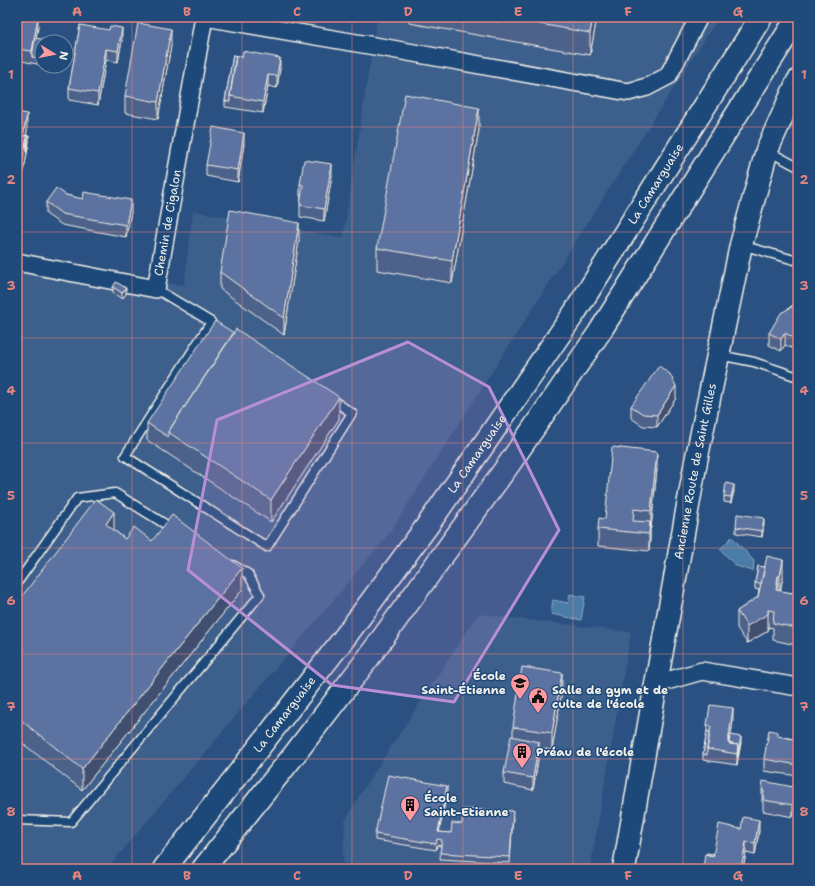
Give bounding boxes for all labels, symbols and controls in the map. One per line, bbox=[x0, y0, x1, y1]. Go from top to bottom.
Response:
text: A bbox=[72, 3, 82, 20]
text: B bbox=[183, 3, 191, 20]
text: C bbox=[293, 3, 301, 20]
text: D bbox=[403, 3, 413, 20]
text: E bbox=[514, 3, 523, 20]
text: F bbox=[624, 3, 632, 20]
text: G bbox=[733, 3, 744, 20]
north arrow bbox=[34, 34, 74, 74]
text: N bbox=[55, 50, 71, 62]
text: 1 bbox=[8, 66, 14, 83]
text: 1 bbox=[801, 66, 807, 83]
street label: La Camarguaise bbox=[624, 140, 687, 227]
street label: Chemin de Cigalon bbox=[150, 168, 185, 277]
text: 2 bbox=[6, 171, 16, 188]
text: 2 bbox=[799, 171, 809, 188]
text: 3 bbox=[6, 277, 16, 294]
text: 3 bbox=[799, 277, 809, 294]
text: 4 bbox=[6, 382, 16, 399]
street label: Ancienne Route de Saint Gilles bbox=[670, 382, 720, 561]
text: 4 bbox=[799, 382, 809, 399]
street label: La Camarguaise bbox=[444, 411, 510, 497]
text: 5 bbox=[7, 487, 15, 504]
text: 5 bbox=[800, 487, 808, 504]
text: 6 bbox=[6, 592, 16, 609]
text: 6 bbox=[799, 592, 809, 609]
place label: École Saint-Étienne bbox=[421, 668, 506, 698]
school or university icon: École Saint-Étienne bbox=[509, 672, 531, 700]
street label: La Camarguaise bbox=[250, 673, 320, 756]
place label: Salle de gym et de culte de l'école bbox=[552, 682, 668, 712]
public building icon: Salle de gym et de culte de l'école bbox=[527, 686, 549, 714]
text: 7 bbox=[6, 698, 16, 715]
text: 7 bbox=[799, 698, 809, 715]
building icon: Préau de l'école bbox=[511, 741, 533, 769]
place label: Préau de l'école bbox=[536, 744, 634, 760]
place label: École Saint-Etienne bbox=[424, 790, 509, 820]
building icon: École Saint-Etienne bbox=[399, 794, 421, 822]
text: 8 bbox=[6, 803, 16, 820]
text: 8 bbox=[799, 803, 809, 820]
text: A bbox=[72, 867, 82, 884]
text: B bbox=[183, 867, 191, 884]
text: C bbox=[293, 867, 301, 884]
text: D bbox=[403, 867, 413, 884]
text: E bbox=[514, 867, 523, 884]
text: F bbox=[624, 867, 632, 884]
text: G bbox=[733, 867, 744, 884]

